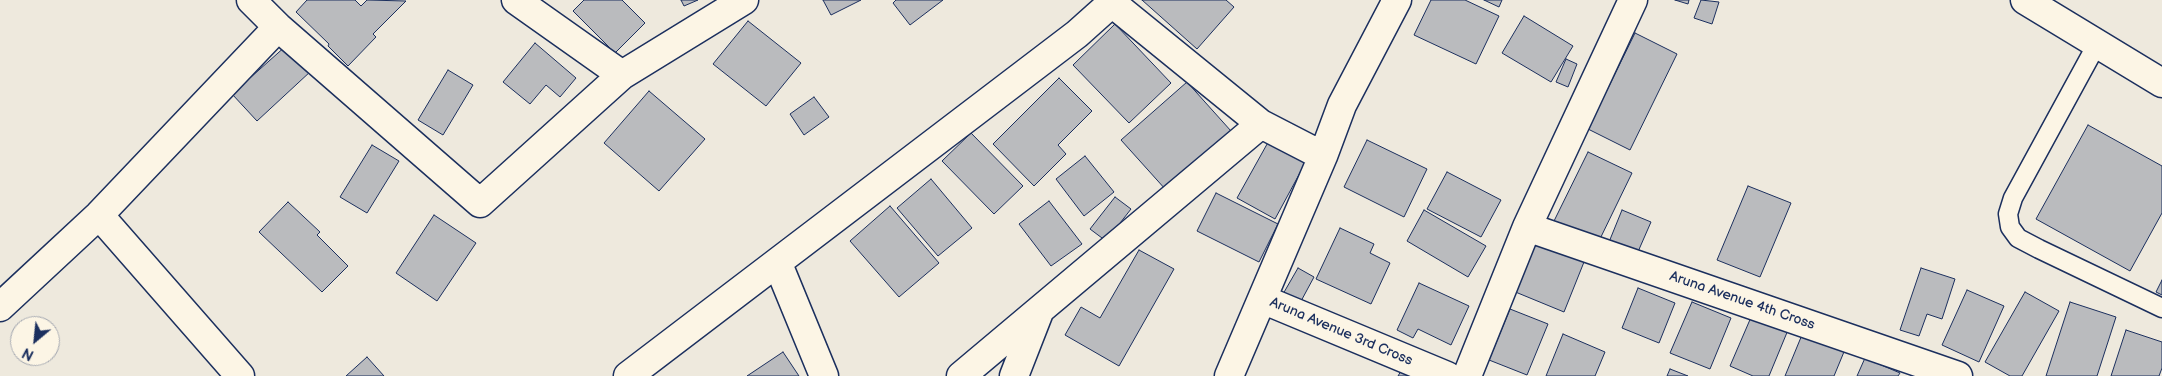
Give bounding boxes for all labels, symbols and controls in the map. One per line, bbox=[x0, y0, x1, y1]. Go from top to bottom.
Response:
street label: Aruna Avenue 4th Cross bbox=[1667, 268, 1817, 334]
street label: Aruna Avenue 3rd Cross bbox=[1267, 294, 1415, 370]
north arrow bbox=[10, 316, 60, 366]
text: N bbox=[20, 344, 37, 364]

